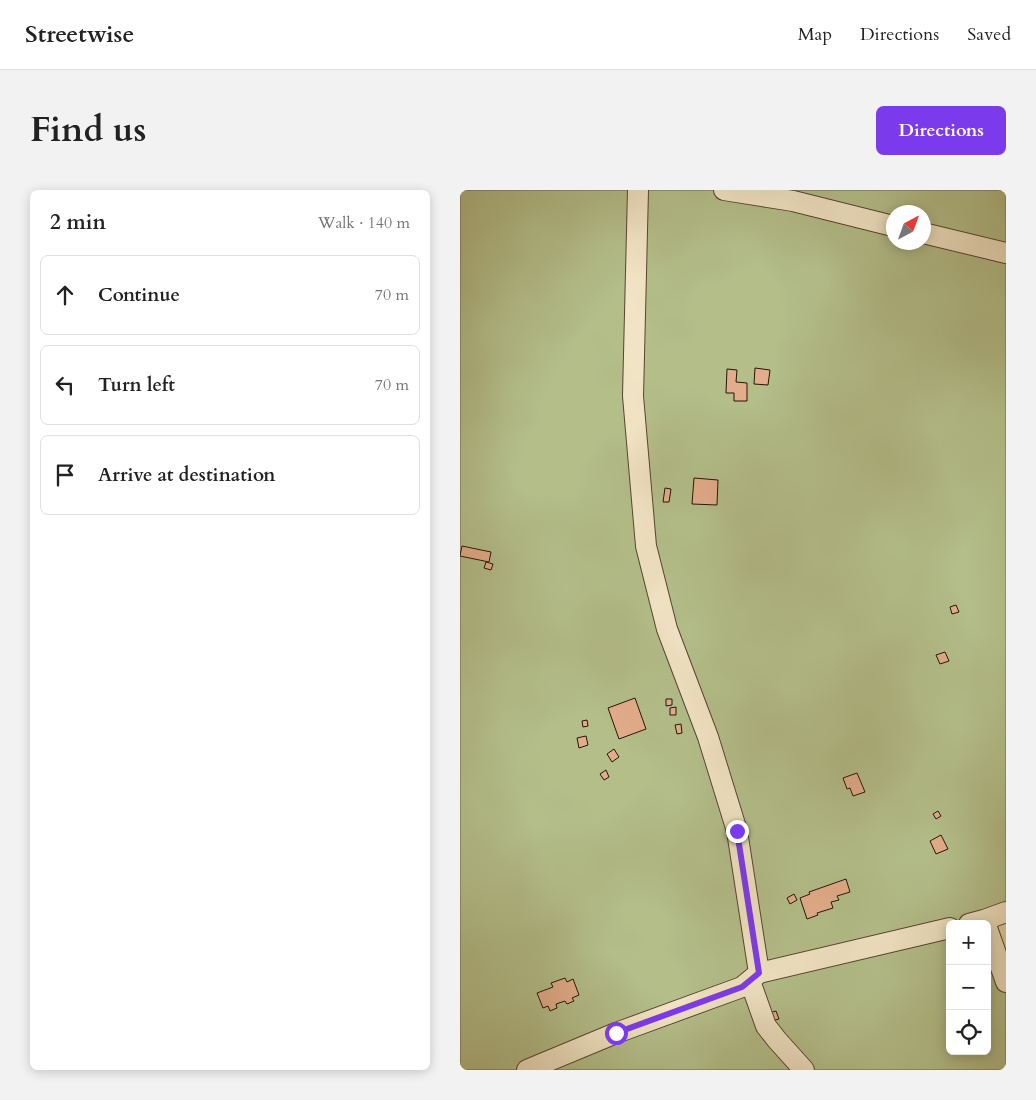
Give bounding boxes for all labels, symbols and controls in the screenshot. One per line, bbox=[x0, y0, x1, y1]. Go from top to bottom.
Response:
text: Streetwise bbox=[25, 18, 134, 51]
text: Map bbox=[798, 22, 832, 47]
text: Directions bbox=[860, 22, 939, 47]
text: Saved bbox=[967, 22, 1011, 47]
text: Find us bbox=[30, 106, 146, 154]
button: Directions bbox=[876, 106, 1006, 155]
north arrow bbox=[886, 205, 931, 250]
text: 2 min bbox=[50, 208, 106, 237]
text: Walk · 140 m bbox=[318, 212, 410, 234]
icon: ahead bbox=[51, 281, 79, 309]
text: Continue bbox=[98, 282, 180, 308]
text: 70 m bbox=[375, 284, 409, 306]
icon: left bbox=[51, 371, 79, 399]
text: Turn left bbox=[98, 372, 175, 398]
text: 70 m bbox=[375, 374, 409, 396]
icon: arrive bbox=[51, 461, 79, 489]
text: Arrive at destination bbox=[98, 462, 275, 488]
route end bbox=[726, 820, 749, 843]
map controls bbox=[946, 920, 991, 1055]
button: + bbox=[946, 920, 991, 965]
button: − bbox=[946, 965, 991, 1010]
button: locate bbox=[946, 1010, 991, 1055]
route start bbox=[605, 1022, 628, 1045]

